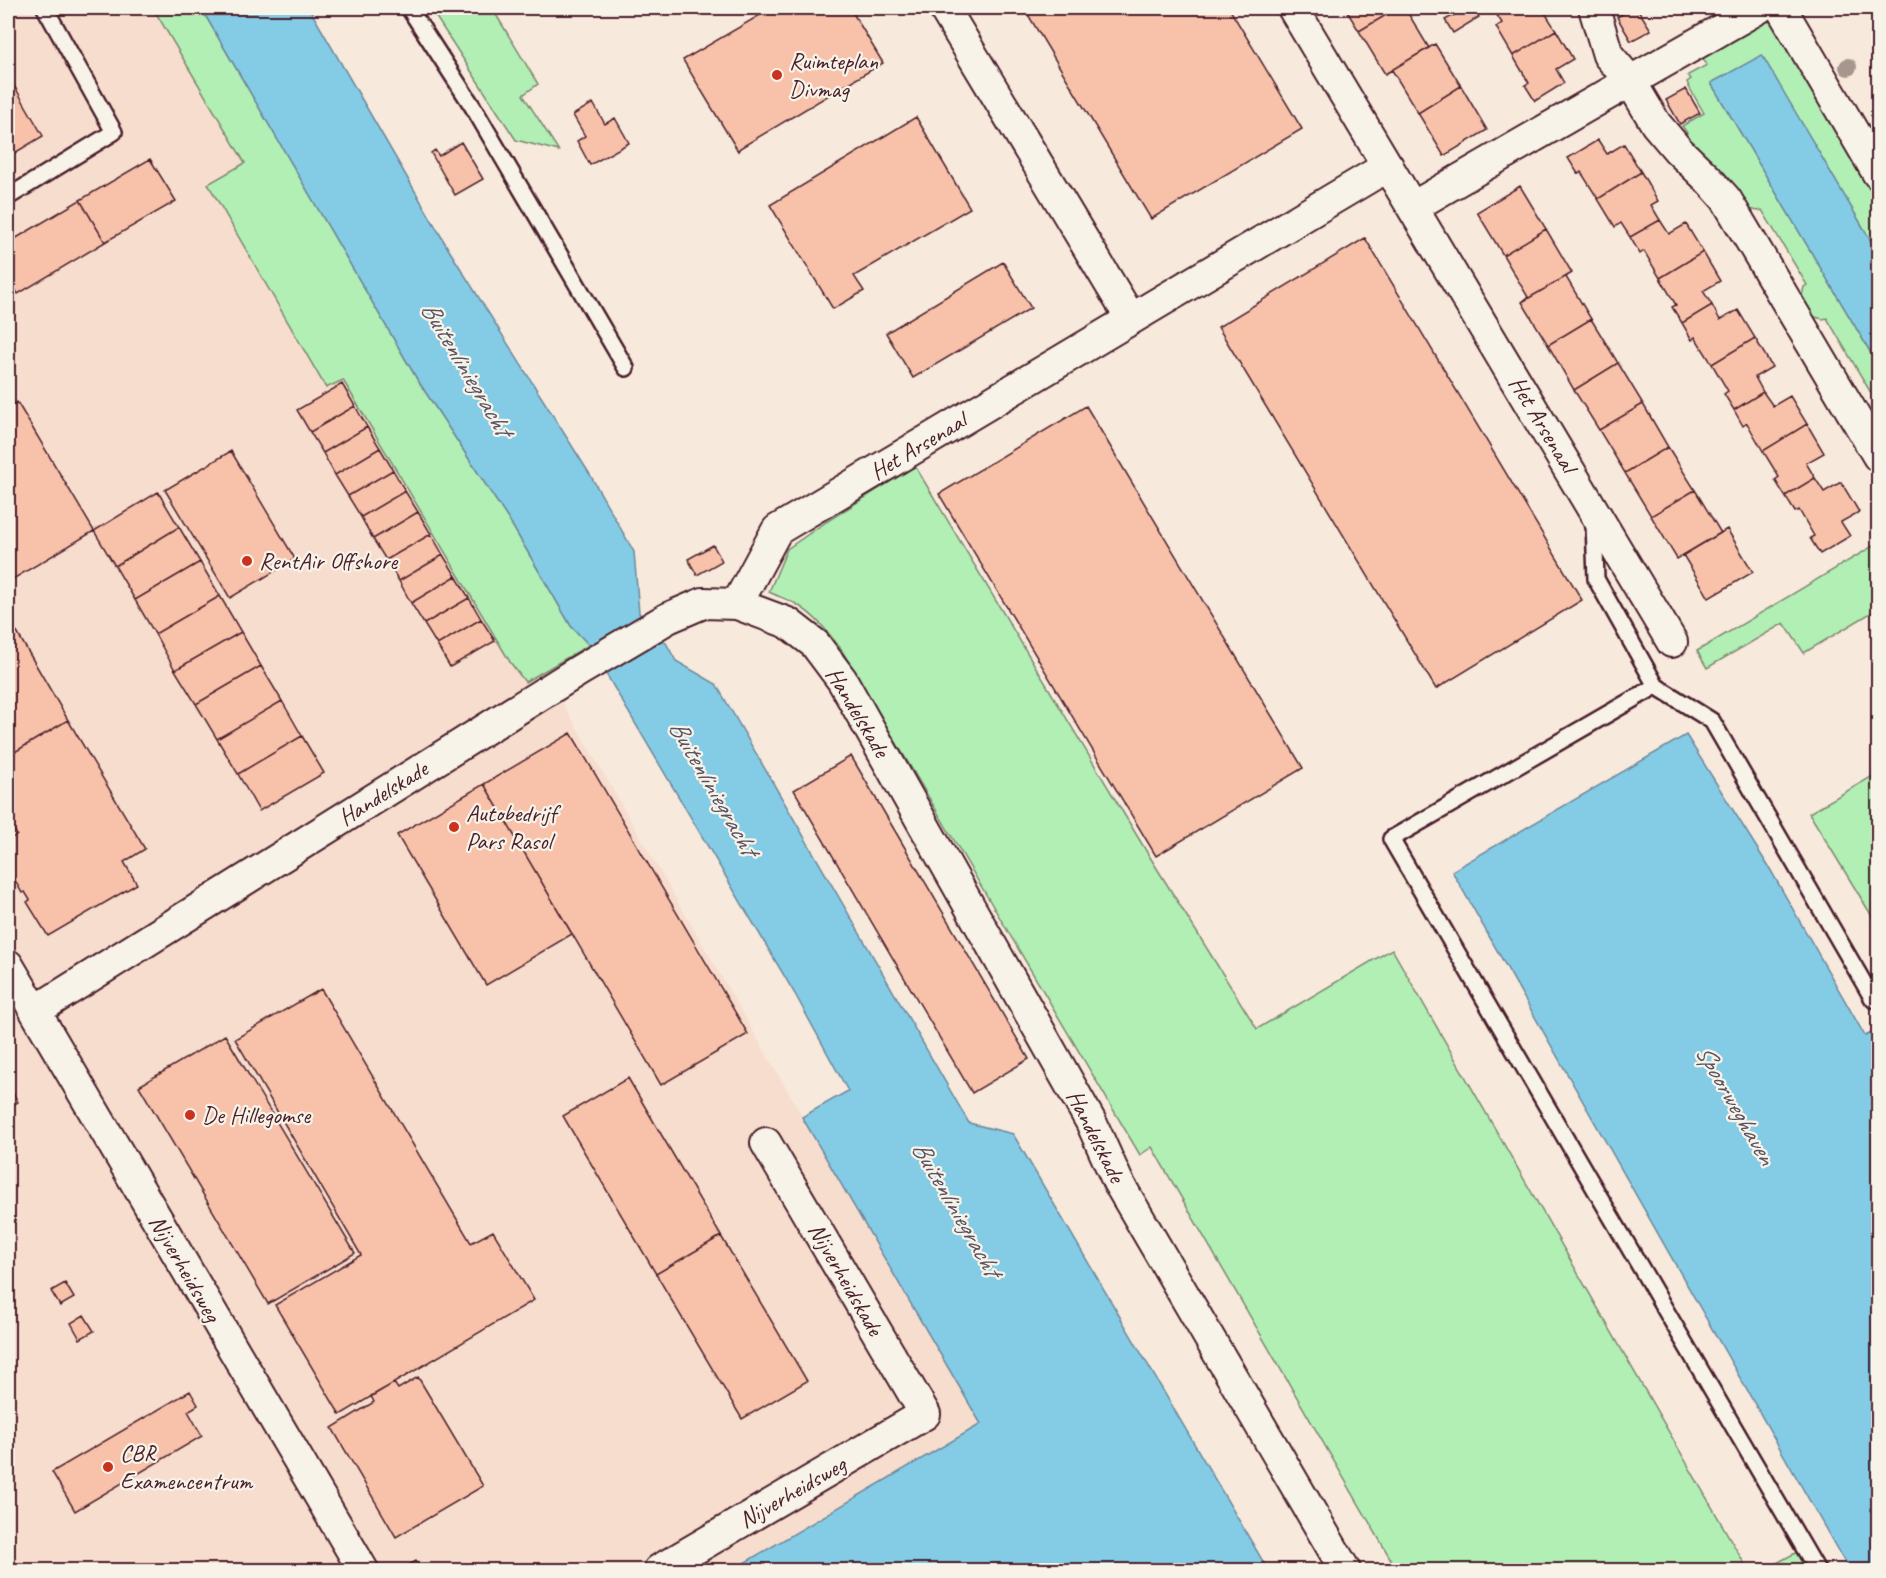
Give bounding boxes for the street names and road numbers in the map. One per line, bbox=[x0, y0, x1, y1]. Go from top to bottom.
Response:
street label: Het Arsenaal bbox=[1503, 370, 1585, 481]
street label: Het Arsenaal bbox=[864, 404, 975, 486]
street label: Handelskade bbox=[819, 661, 898, 765]
street label: Handelskade bbox=[333, 753, 435, 832]
street label: Handelskade bbox=[1060, 1085, 1133, 1189]
street label: Nijverheidsweg bbox=[142, 1209, 229, 1329]
street label: Nijverheidskade bbox=[802, 1217, 891, 1343]
street label: Nijverheidsweg bbox=[733, 1448, 853, 1535]

